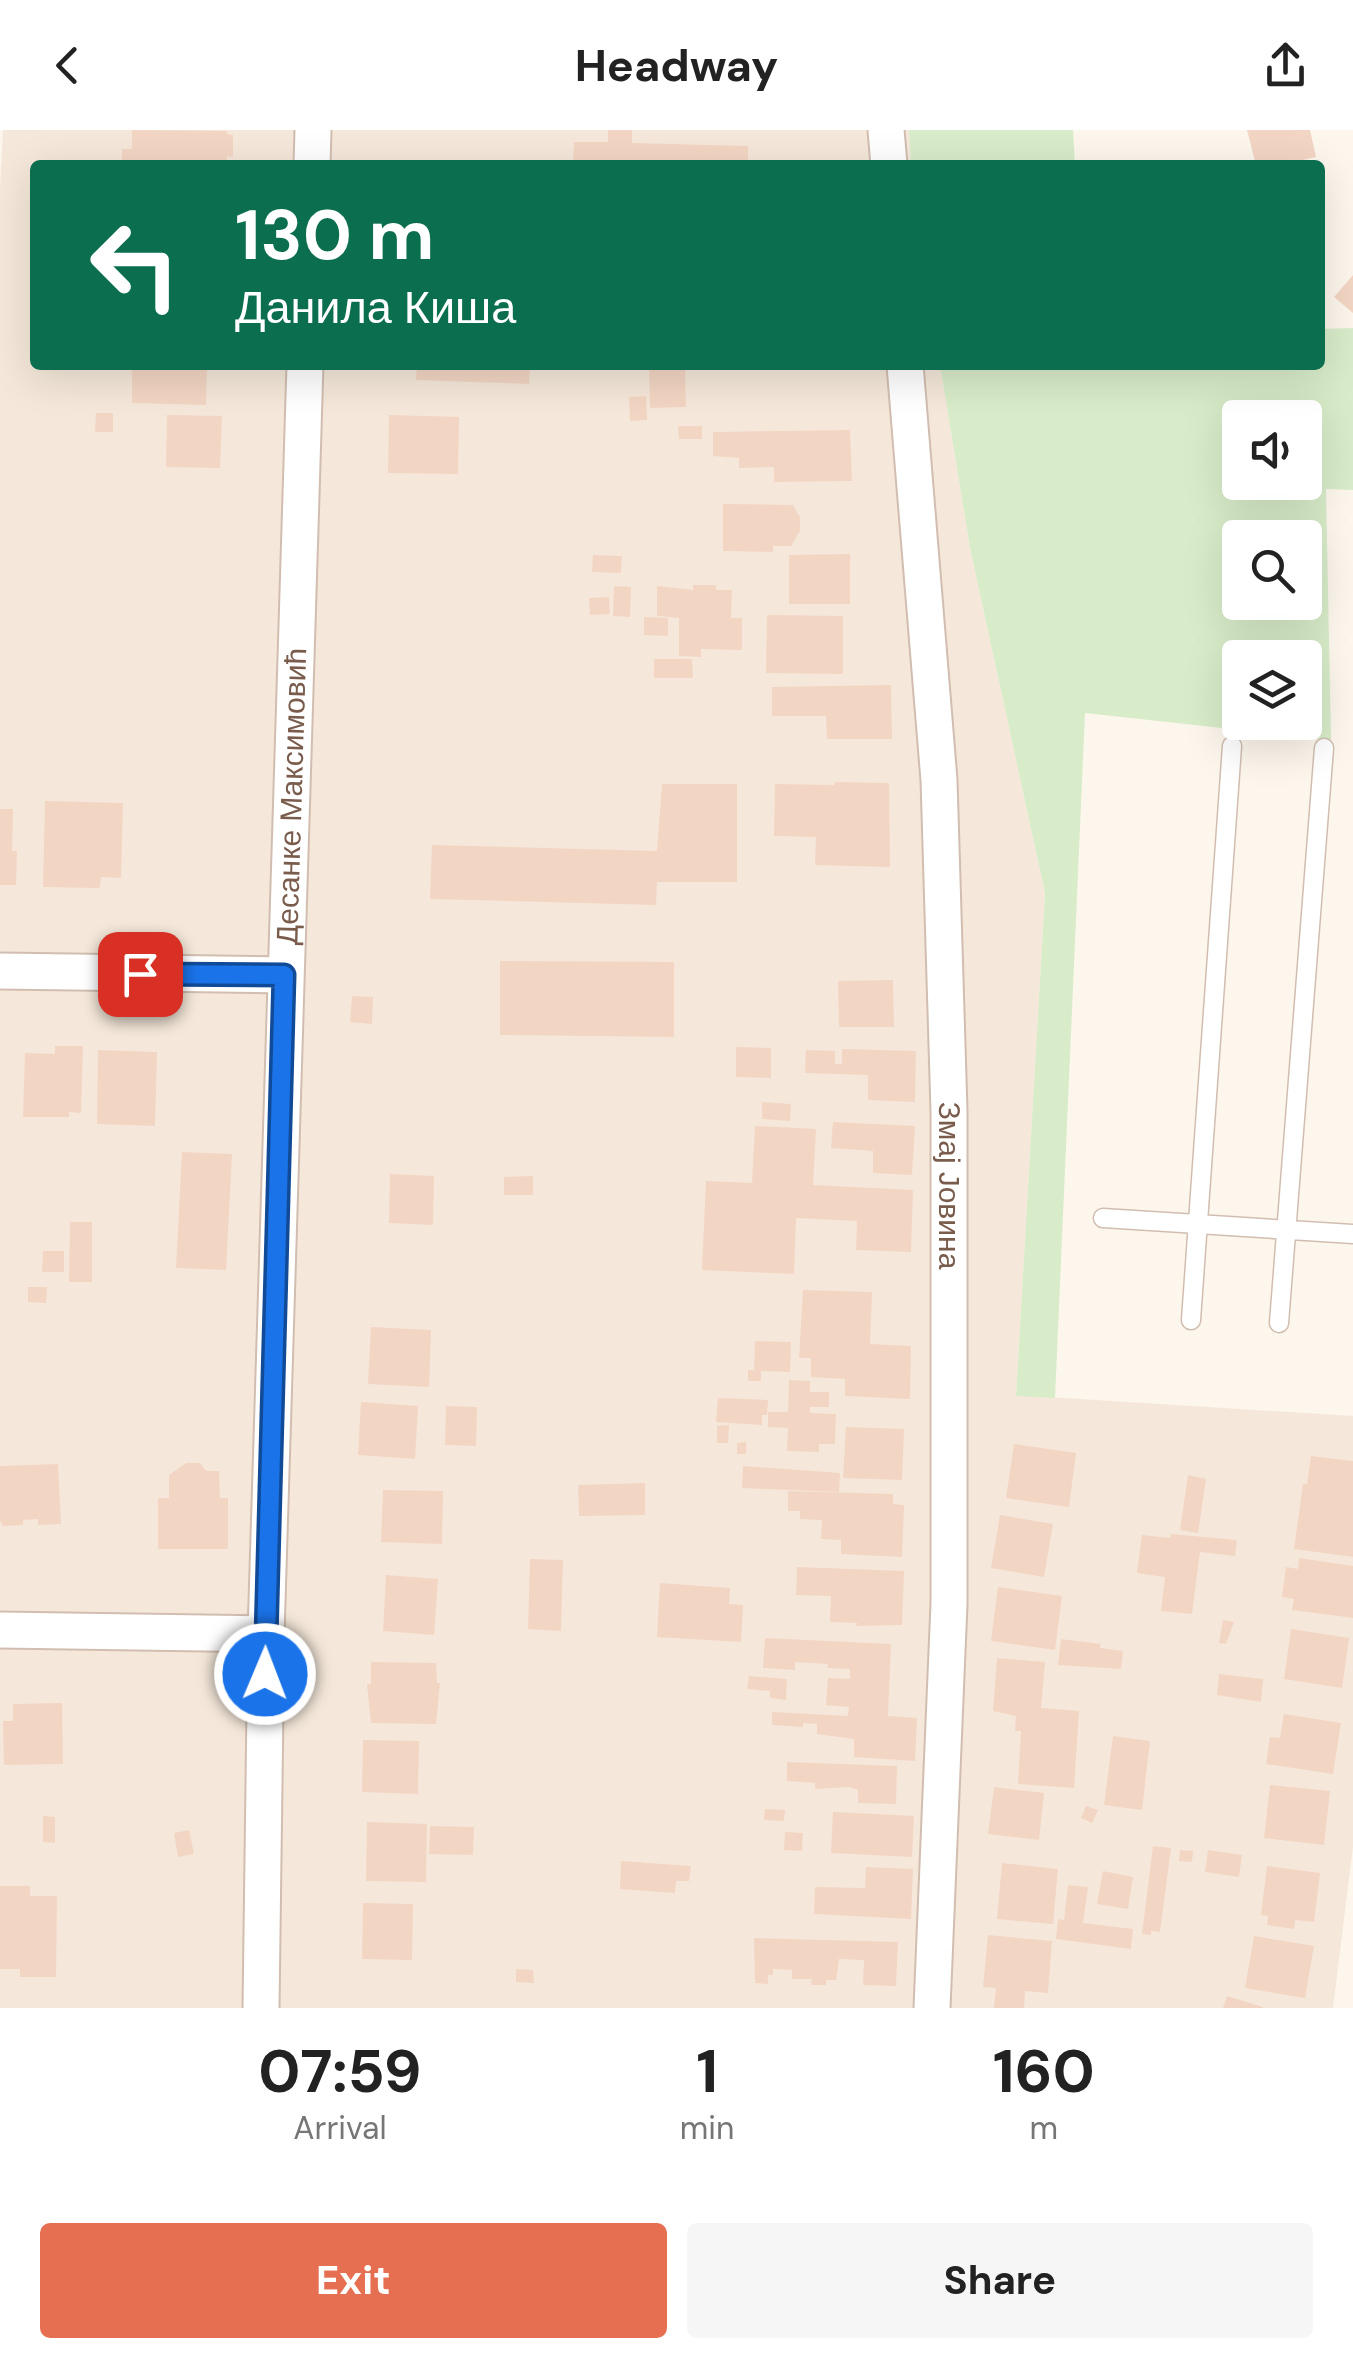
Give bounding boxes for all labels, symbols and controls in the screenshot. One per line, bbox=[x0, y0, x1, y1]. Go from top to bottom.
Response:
text: Headway bbox=[575, 36, 778, 95]
icon: back bbox=[40, 38, 95, 93]
icon: share bbox=[1258, 38, 1313, 93]
text: 130 m bbox=[235, 190, 434, 281]
icon: left bbox=[70, 200, 200, 330]
text: Данила Киша bbox=[235, 278, 516, 337]
map controls bbox=[1222, 400, 1322, 740]
button: sound bbox=[1222, 400, 1322, 500]
button: search bbox=[1222, 520, 1322, 620]
button: layers bbox=[1222, 640, 1322, 740]
street label: Десанке Максимовић bbox=[267, 647, 315, 946]
pin bbox=[98, 932, 183, 1017]
icon: arrive bbox=[113, 947, 168, 1002]
street label: Змај Јовина bbox=[930, 1101, 969, 1270]
position arrow bbox=[213, 1622, 317, 1726]
text: 07:59 bbox=[258, 2032, 422, 2111]
text: 1 bbox=[696, 2032, 718, 2111]
text: 160 bbox=[993, 2032, 1095, 2111]
text: Arrival bbox=[293, 2107, 387, 2149]
text: min bbox=[680, 2107, 734, 2149]
text: m bbox=[1029, 2107, 1058, 2149]
button: Exit bbox=[40, 2223, 667, 2338]
button: Share bbox=[687, 2223, 1313, 2338]

